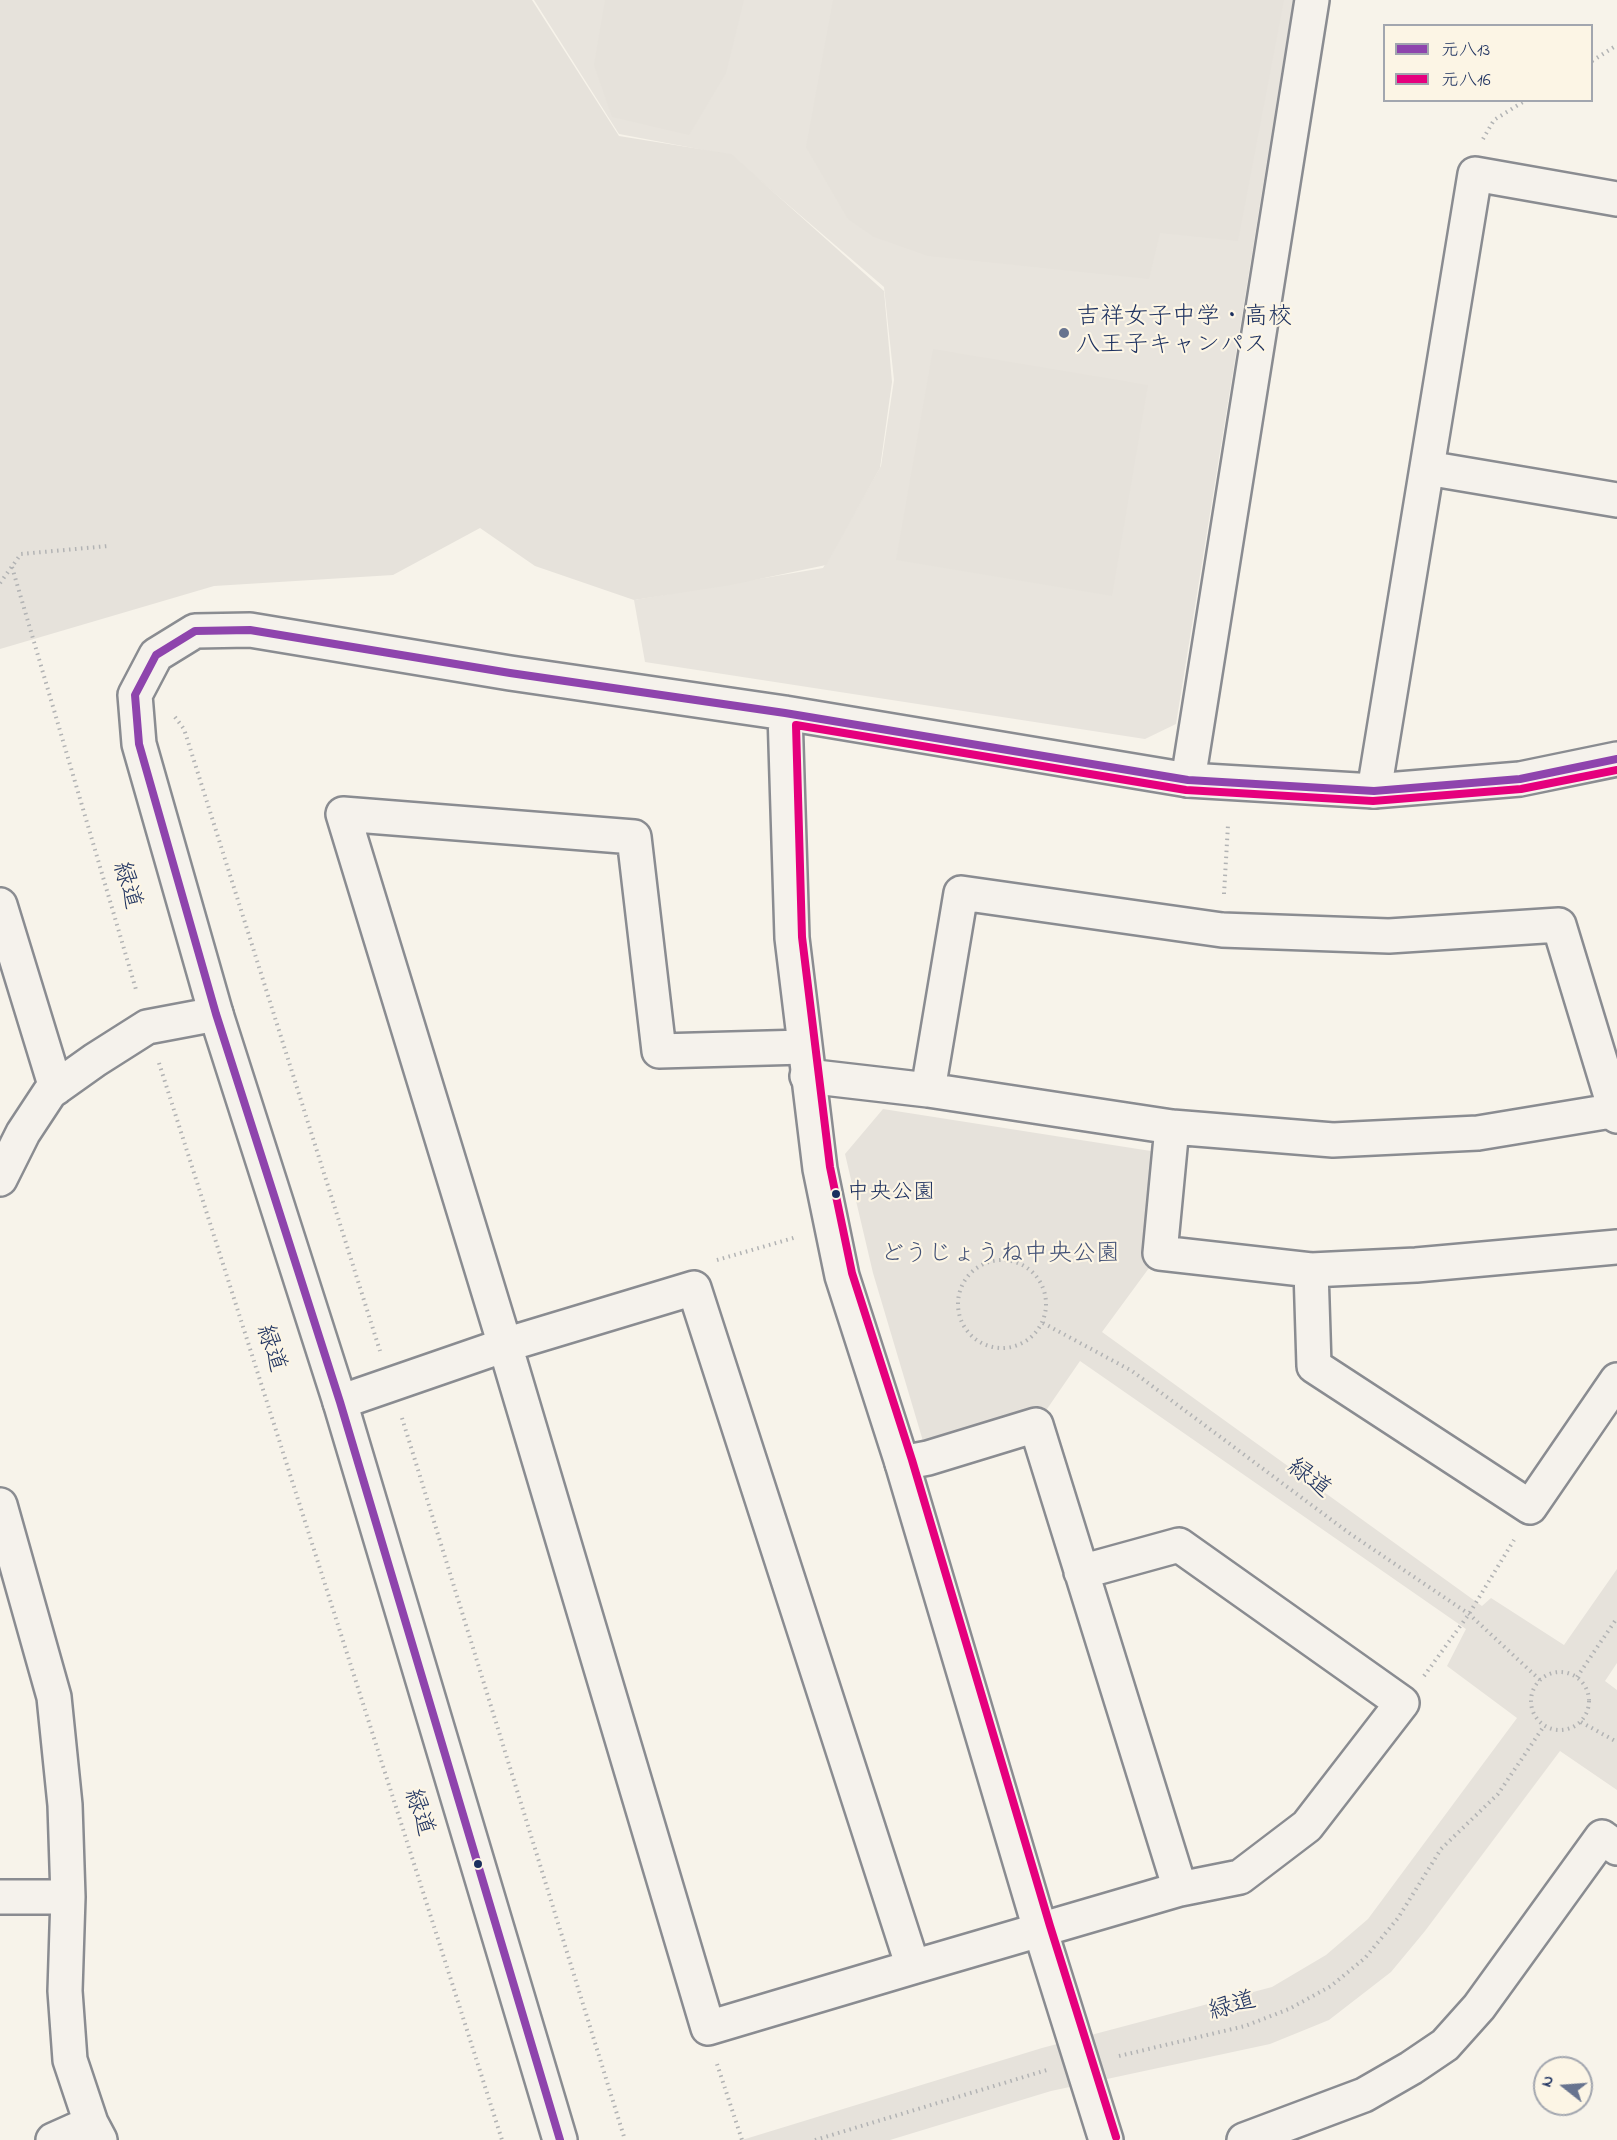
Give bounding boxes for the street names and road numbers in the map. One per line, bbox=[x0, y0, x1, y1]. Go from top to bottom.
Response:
street label: 緑道 bbox=[105, 859, 145, 913]
street label: 緑道 bbox=[248, 1322, 290, 1376]
street label: 緑道 bbox=[1280, 1454, 1336, 1506]
street label: 緑道 bbox=[396, 1786, 438, 1840]
street label: 緑道 bbox=[1206, 1988, 1260, 2028]

